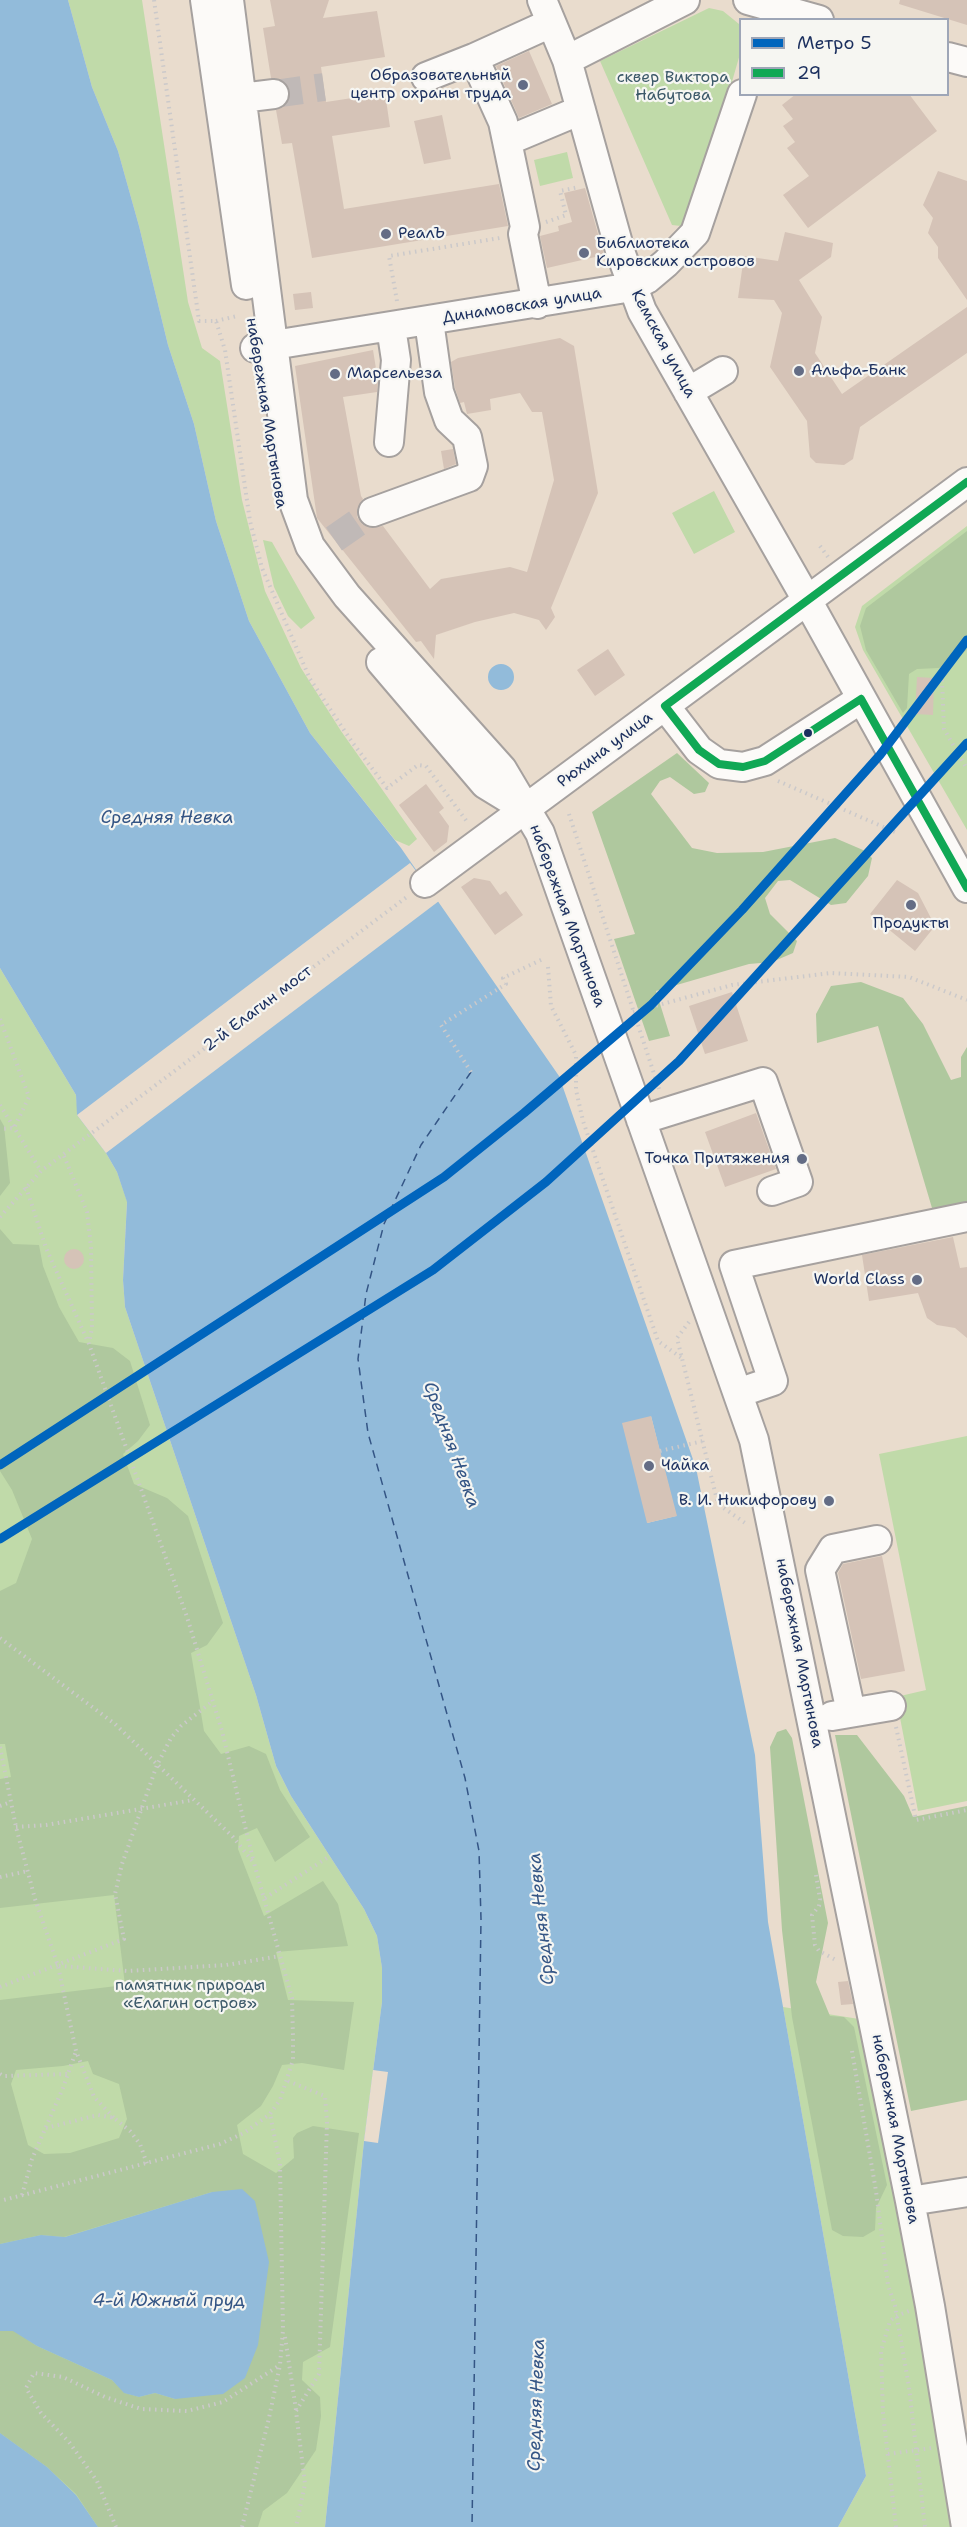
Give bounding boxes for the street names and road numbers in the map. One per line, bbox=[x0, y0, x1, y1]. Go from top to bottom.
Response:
street label: Динамовская улица bbox=[441, 284, 603, 328]
street label: Кемская улица bbox=[626, 287, 700, 401]
street label: набережная Мартынова bbox=[241, 316, 291, 510]
street label: Рюхина улица bbox=[554, 708, 656, 792]
street label: набережная Мартынова bbox=[525, 822, 609, 1010]
street label: 2-й Елагин мост bbox=[200, 962, 316, 1056]
street label: набережная Мартынова bbox=[771, 1557, 827, 1749]
street label: набережная Мартынова bbox=[867, 2033, 923, 2225]

